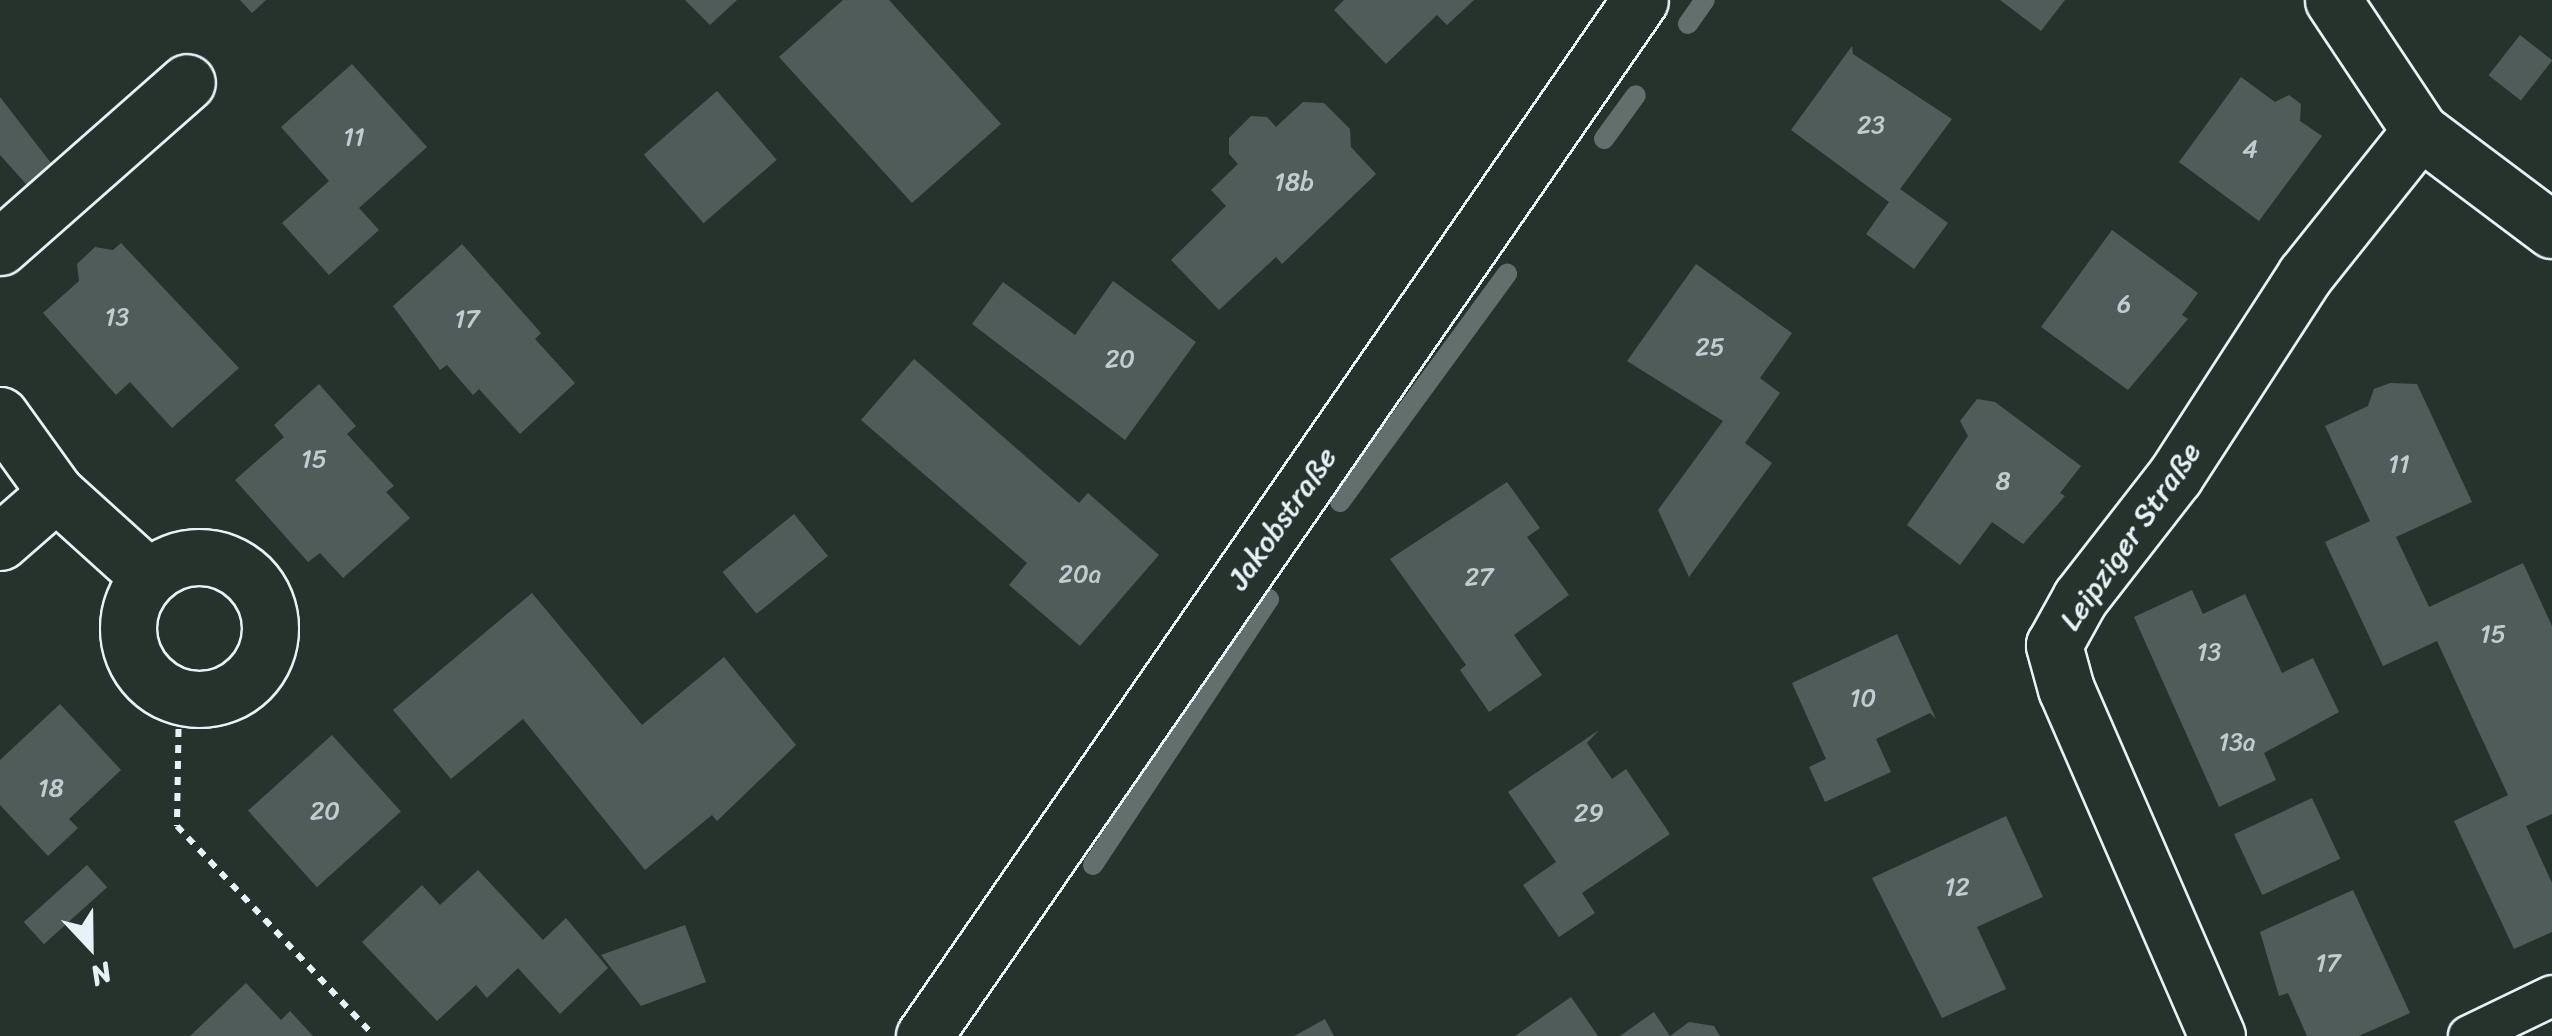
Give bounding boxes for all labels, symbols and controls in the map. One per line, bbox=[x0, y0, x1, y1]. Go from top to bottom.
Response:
house number: 23 bbox=[1857, 110, 1885, 140]
house number: 11 bbox=[343, 122, 365, 152]
house number: 4 bbox=[2242, 134, 2258, 164]
house number: 18b bbox=[1274, 167, 1314, 197]
house number: 6 bbox=[2117, 289, 2131, 319]
house number: 13 bbox=[105, 302, 129, 332]
house number: 17 bbox=[455, 304, 479, 334]
house number: 25 bbox=[1695, 332, 1725, 362]
house number: 20 bbox=[1105, 344, 1135, 374]
street label: Leipziger Straße bbox=[2052, 435, 2208, 637]
street label: Jakobstraße bbox=[1220, 440, 1344, 596]
house number: 15 bbox=[301, 444, 327, 474]
house number: 11 bbox=[2388, 449, 2410, 479]
house number: 8 bbox=[1995, 466, 2011, 496]
house number: 20a bbox=[1059, 559, 1101, 589]
house number: 27 bbox=[1465, 562, 1493, 592]
house number: 15 bbox=[2480, 619, 2506, 649]
house number: 13 bbox=[2197, 637, 2221, 667]
house number: 10 bbox=[1850, 683, 1876, 713]
house number: 13a bbox=[2219, 727, 2255, 757]
house number: 18 bbox=[38, 773, 64, 803]
house number: 20 bbox=[310, 796, 340, 826]
house number: 29 bbox=[1574, 798, 1604, 828]
house number: 12 bbox=[1944, 872, 1970, 902]
north arrow bbox=[40, 896, 140, 996]
text: N bbox=[83, 948, 120, 1001]
house number: 17 bbox=[2316, 948, 2340, 978]

